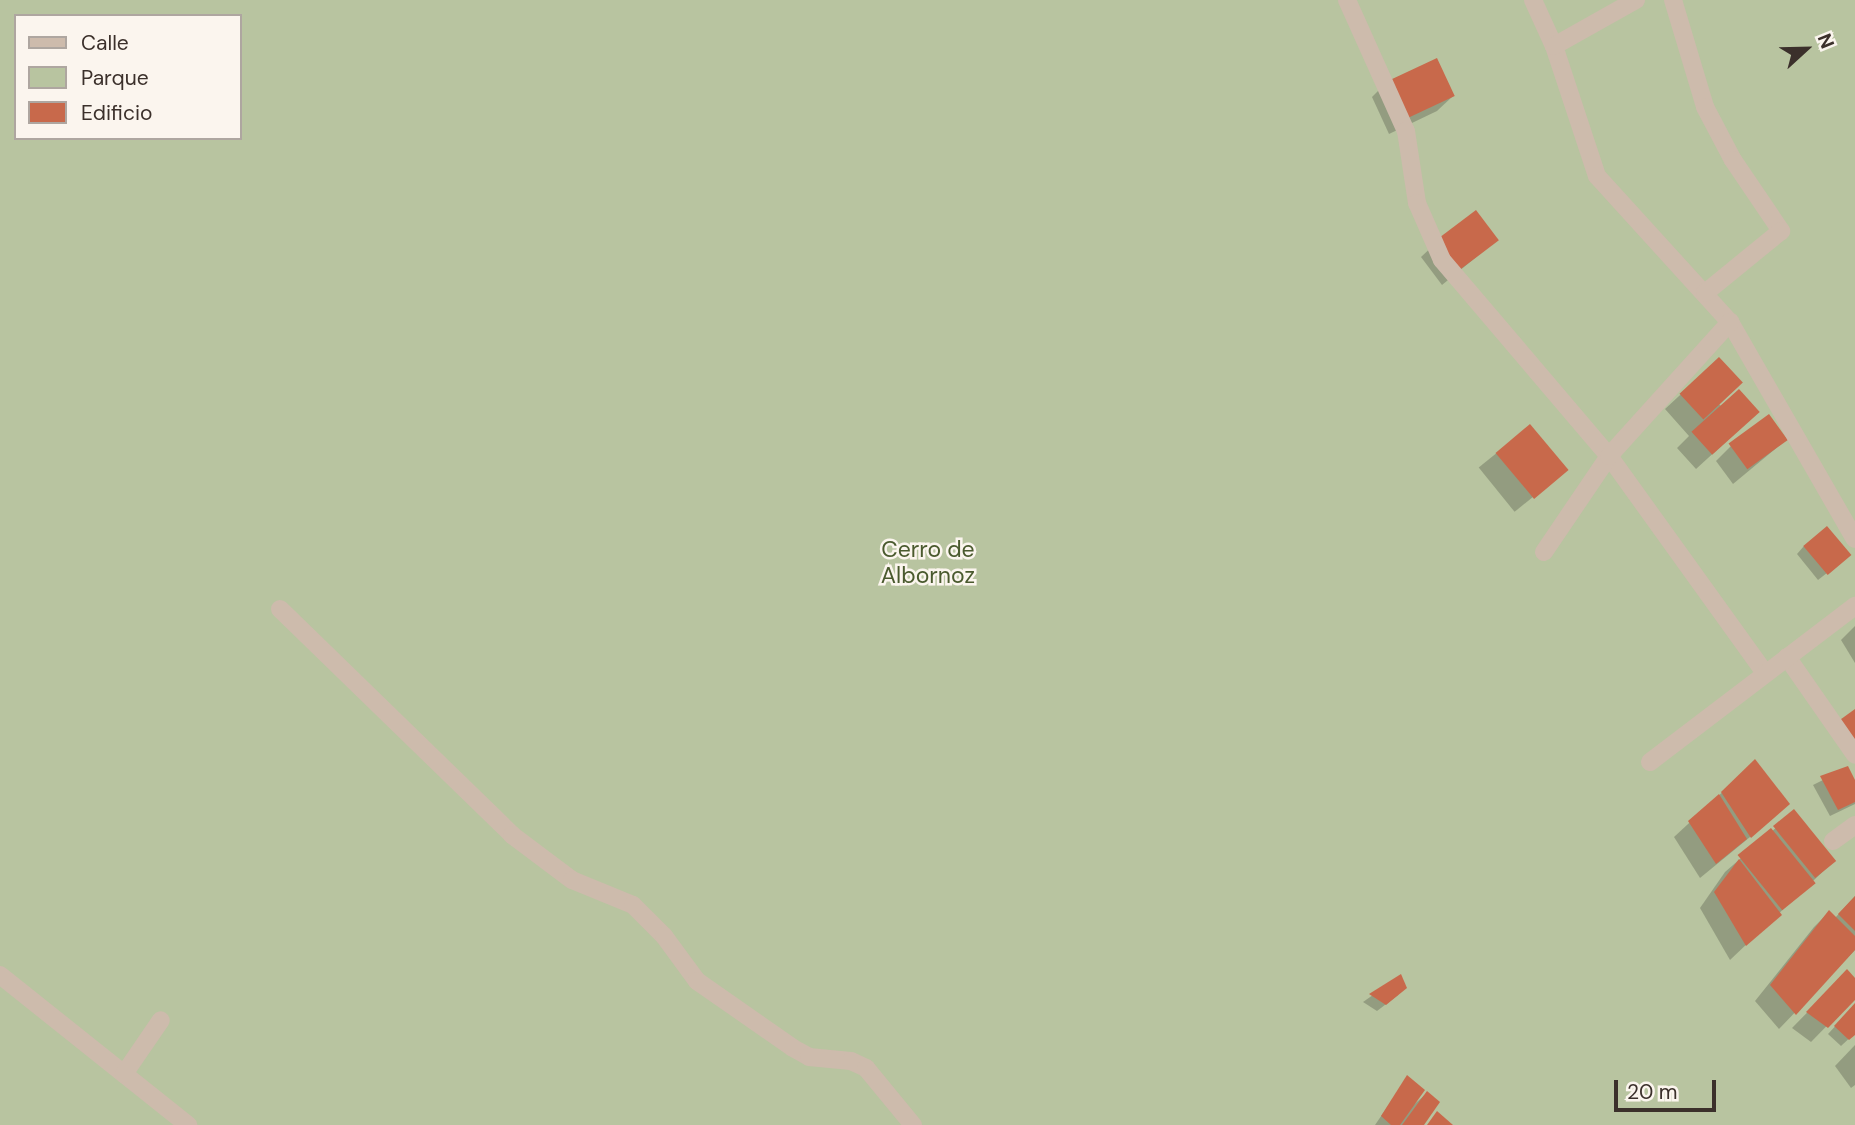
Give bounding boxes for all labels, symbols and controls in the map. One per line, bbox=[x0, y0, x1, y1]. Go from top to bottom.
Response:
legend bbox=[14, 14, 242, 140]
north arrow bbox=[1771, 14, 1841, 84]
text: Calle bbox=[81, 29, 129, 57]
text: N bbox=[1812, 30, 1840, 52]
text: Parque bbox=[81, 64, 149, 92]
text: Edificio bbox=[81, 99, 152, 127]
park label: Cerro de Albornoz bbox=[881, 535, 975, 589]
scale bar bbox=[1617, 1066, 1718, 1110]
text: 20 m bbox=[1627, 1078, 1678, 1106]

